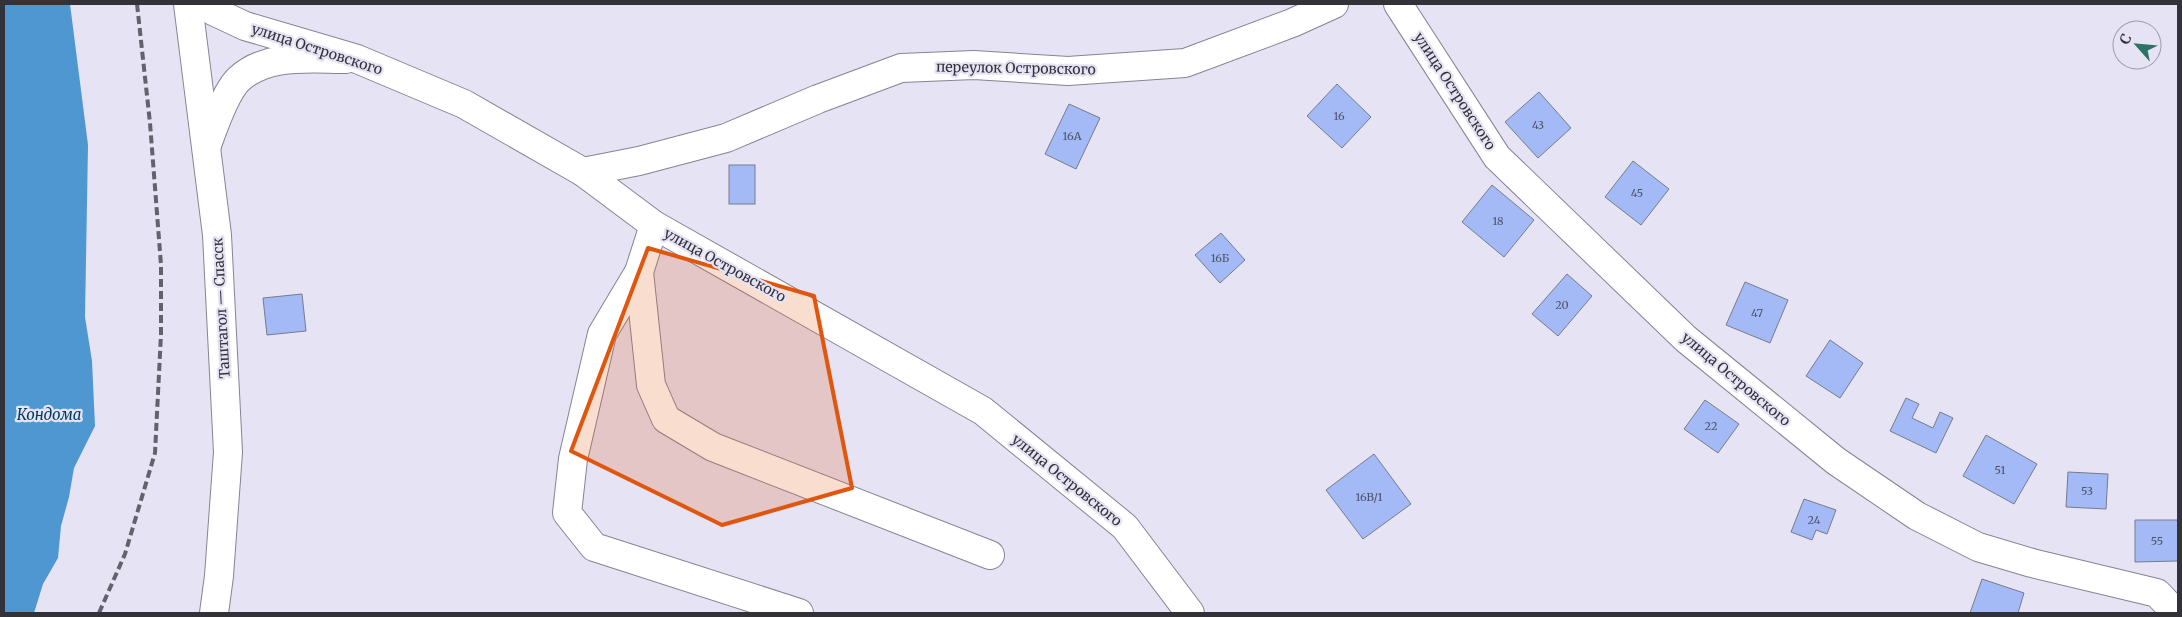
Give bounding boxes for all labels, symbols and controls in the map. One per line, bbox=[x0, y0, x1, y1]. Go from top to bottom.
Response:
street label: улица Островского bbox=[249, 19, 385, 79]
north arrow bbox=[2112, 20, 2162, 70]
street label: улица Островского bbox=[1410, 29, 1500, 153]
text: С bbox=[2115, 31, 2136, 47]
street label: переулок Островского bbox=[936, 58, 1096, 78]
house number: 16 bbox=[1333, 109, 1345, 123]
house number: 43 bbox=[1532, 118, 1544, 132]
house number: 16А bbox=[1063, 129, 1082, 143]
house number: 45 bbox=[1631, 186, 1643, 200]
house number: 18 bbox=[1492, 214, 1504, 228]
street label: улица Островского bbox=[661, 224, 789, 306]
street label: Таштагол — Спасск bbox=[208, 237, 234, 379]
house number: 16Б bbox=[1211, 251, 1230, 265]
house number: 20 bbox=[1555, 298, 1569, 312]
house number: 47 bbox=[1751, 306, 1763, 320]
street label: улица Островского bbox=[1678, 328, 1794, 430]
water label: Кондома bbox=[17, 405, 81, 424]
house number: 22 bbox=[1705, 419, 1717, 433]
street label: улица Островского bbox=[1008, 430, 1126, 530]
house number: 51 bbox=[1995, 463, 2005, 477]
house number: 53 bbox=[2081, 484, 2093, 498]
house number: 16В/1 bbox=[1355, 490, 1383, 504]
house number: 24 bbox=[1808, 513, 1821, 527]
house number: 55 bbox=[2151, 534, 2163, 548]

